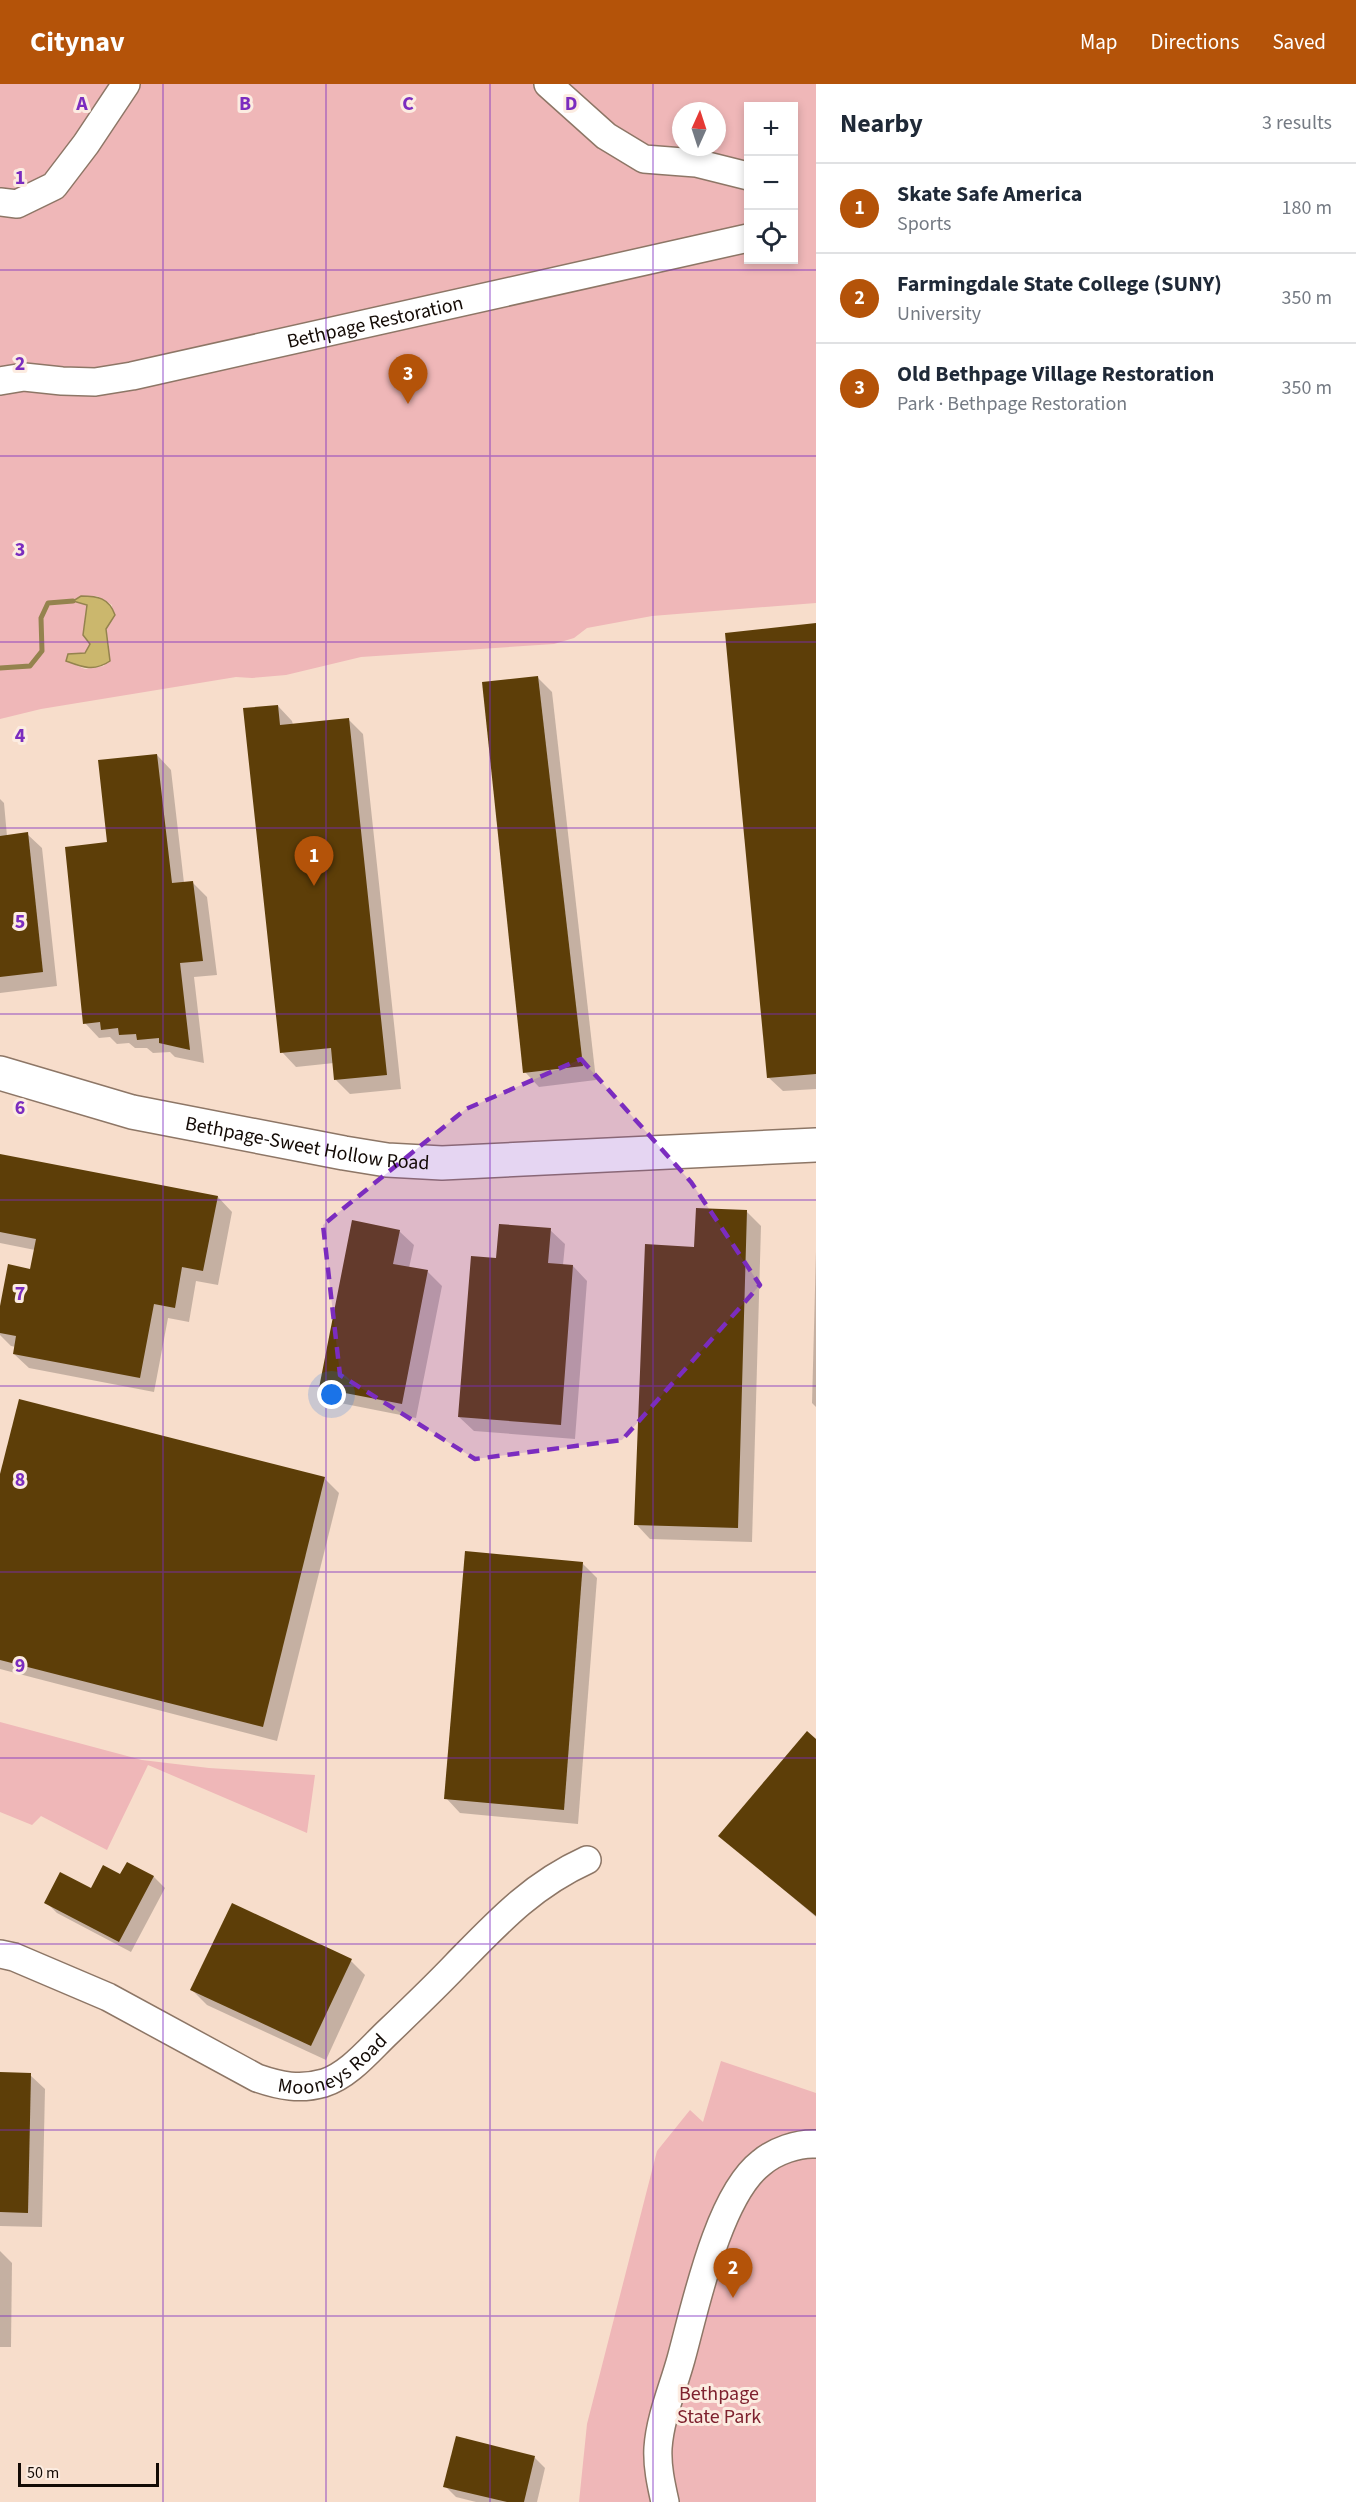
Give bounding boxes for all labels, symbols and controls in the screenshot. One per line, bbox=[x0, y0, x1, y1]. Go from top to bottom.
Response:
text: Citynav bbox=[30, 22, 125, 62]
text: Map bbox=[1080, 27, 1118, 57]
text: Directions bbox=[1151, 27, 1239, 57]
text: Saved bbox=[1272, 27, 1326, 57]
text: A bbox=[75, 90, 88, 118]
text: B bbox=[239, 90, 251, 118]
text: C bbox=[402, 90, 414, 118]
text: D bbox=[565, 90, 577, 118]
north arrow bbox=[672, 102, 726, 156]
map controls bbox=[744, 102, 798, 264]
button: + bbox=[744, 102, 798, 156]
text: Nearby bbox=[840, 105, 923, 142]
text: 3 results bbox=[1262, 109, 1332, 137]
button: − bbox=[744, 156, 798, 210]
text: 1 bbox=[15, 164, 25, 192]
text: Skate Safe America bbox=[897, 178, 1082, 210]
text: 1 bbox=[854, 194, 865, 222]
text: 180 m bbox=[1282, 194, 1332, 222]
button: locate bbox=[744, 210, 798, 264]
text: Sports bbox=[897, 210, 952, 238]
text: Farmingdale State College (SUNY) bbox=[897, 268, 1222, 300]
text: 2 bbox=[854, 284, 865, 312]
text: 350 m bbox=[1282, 284, 1332, 312]
street label: Bethpage Restoration bbox=[284, 289, 466, 356]
text: University bbox=[897, 300, 981, 328]
text: 2 bbox=[15, 350, 25, 378]
pin: 3 bbox=[388, 354, 428, 404]
text: Old Bethpage Village Restoration bbox=[897, 358, 1214, 390]
text: 3 bbox=[854, 374, 865, 402]
text: 350 m bbox=[1282, 374, 1332, 402]
text: Park · Bethpage Restoration bbox=[897, 390, 1127, 418]
text: 3 bbox=[15, 536, 25, 564]
text: 4 bbox=[15, 722, 26, 750]
pin: 1 bbox=[294, 836, 334, 886]
text: 5 bbox=[15, 908, 25, 936]
text: 6 bbox=[15, 1094, 25, 1122]
street label: Bethpage-Sweet Hollow Road bbox=[183, 1110, 430, 1177]
text: 7 bbox=[15, 1280, 25, 1308]
your location bbox=[317, 1380, 346, 1409]
text: 8 bbox=[15, 1466, 25, 1494]
text: 9 bbox=[15, 1652, 25, 1680]
street label: Mooneys Road bbox=[276, 2028, 394, 2102]
pin: 2 bbox=[714, 2248, 752, 2298]
park label: Bethpage State Park bbox=[677, 2380, 761, 2431]
scale bar bbox=[18, 2460, 159, 2488]
text: 50 m bbox=[27, 2462, 59, 2484]

